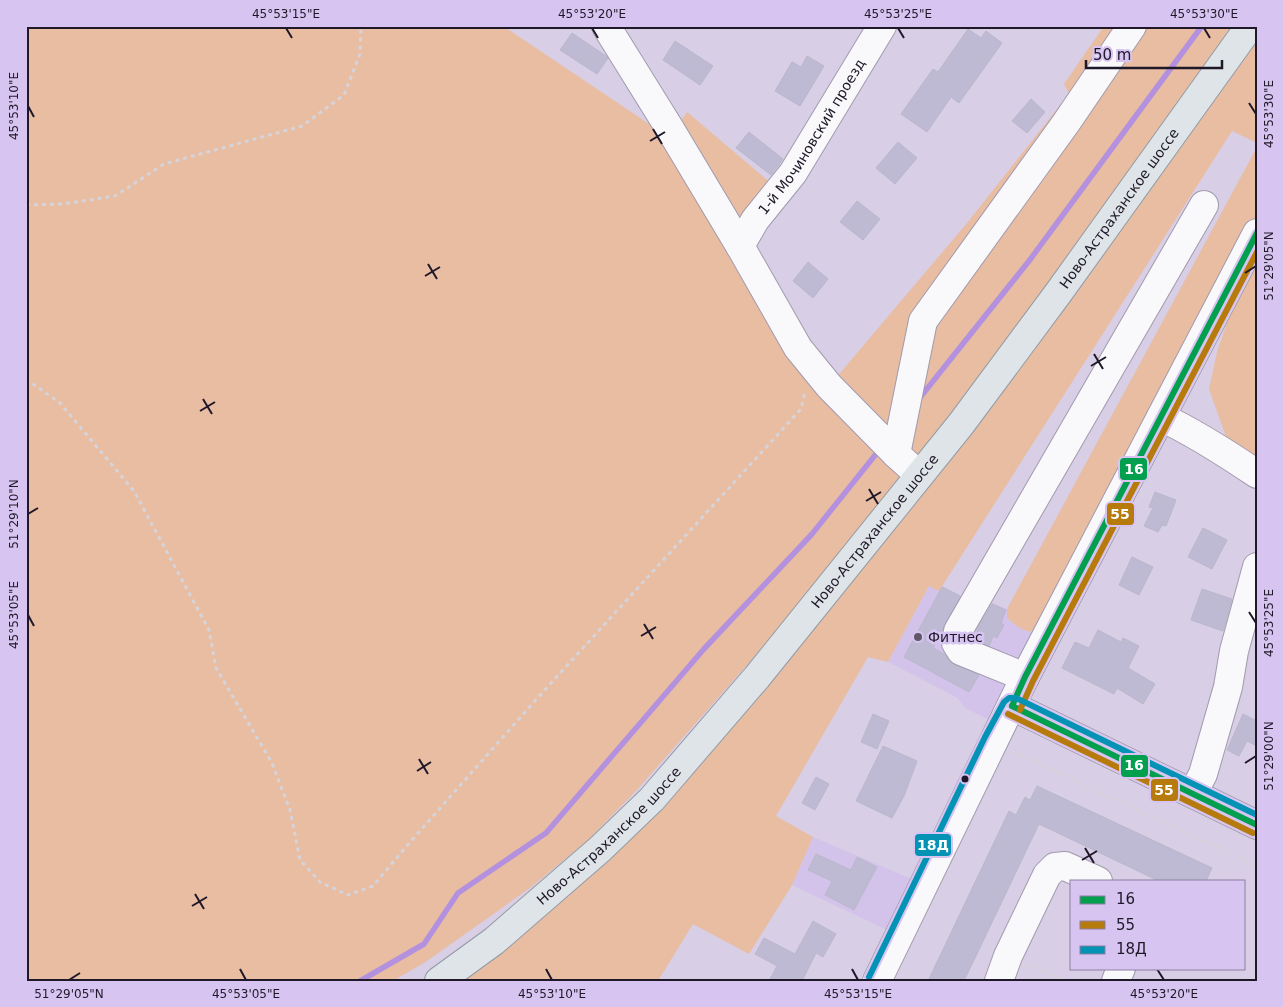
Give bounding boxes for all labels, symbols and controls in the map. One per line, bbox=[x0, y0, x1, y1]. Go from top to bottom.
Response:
text: 45°53'15"E bbox=[252, 7, 320, 21]
text: 45°53'20"E bbox=[558, 7, 626, 21]
text: 45°53'25"E bbox=[864, 7, 932, 21]
text: 45°53'30"E bbox=[1170, 7, 1238, 21]
scale bar bbox=[1086, 38, 1222, 70]
text: 50 m bbox=[1093, 46, 1131, 64]
street label: 1-й Мочиновский проезд bbox=[755, 56, 868, 218]
text: 45°53'10"E bbox=[7, 72, 21, 140]
text: 45°53'30"E bbox=[1262, 80, 1276, 148]
street label: Ново-Астраханское шоссе bbox=[1056, 125, 1182, 291]
text: 51°29'05"N bbox=[1262, 231, 1276, 301]
street label: Ново-Астраханское шоссе bbox=[808, 451, 942, 611]
line badge: 16 bbox=[1119, 457, 1148, 481]
text: 16 bbox=[1124, 461, 1144, 477]
text: 51°29'10"N bbox=[7, 479, 21, 549]
line badge: 55 bbox=[1106, 502, 1135, 526]
text: 55 bbox=[1110, 506, 1130, 522]
text: 45°53'05"E bbox=[7, 581, 21, 649]
text: 45°53'25"E bbox=[1262, 589, 1276, 657]
place label: Фитнес bbox=[928, 629, 983, 645]
marker: Фитнес bbox=[912, 631, 924, 643]
text: 51°29'00"N bbox=[1262, 721, 1276, 791]
line badge: 16 bbox=[1120, 754, 1149, 778]
text: 16 bbox=[1124, 757, 1144, 773]
street label: Ново-Астраханское шоссе bbox=[534, 763, 684, 908]
unlabelled marker bbox=[960, 774, 970, 784]
line badge: 55 bbox=[1150, 778, 1179, 802]
text: 55 bbox=[1154, 782, 1174, 798]
line badge: 18Д bbox=[914, 833, 952, 857]
text: 18Д bbox=[917, 837, 949, 853]
legend bbox=[1070, 880, 1246, 970]
text: 16 bbox=[1116, 890, 1135, 908]
text: 55 bbox=[1116, 916, 1135, 934]
text: 18Д bbox=[1116, 940, 1147, 958]
text: 51°29'05"N bbox=[34, 987, 104, 1001]
text: 45°53'05"E bbox=[212, 987, 280, 1001]
text: 45°53'10"E bbox=[518, 987, 586, 1001]
text: 45°53'15"E bbox=[824, 987, 892, 1001]
text: 45°53'20"E bbox=[1130, 987, 1198, 1001]

